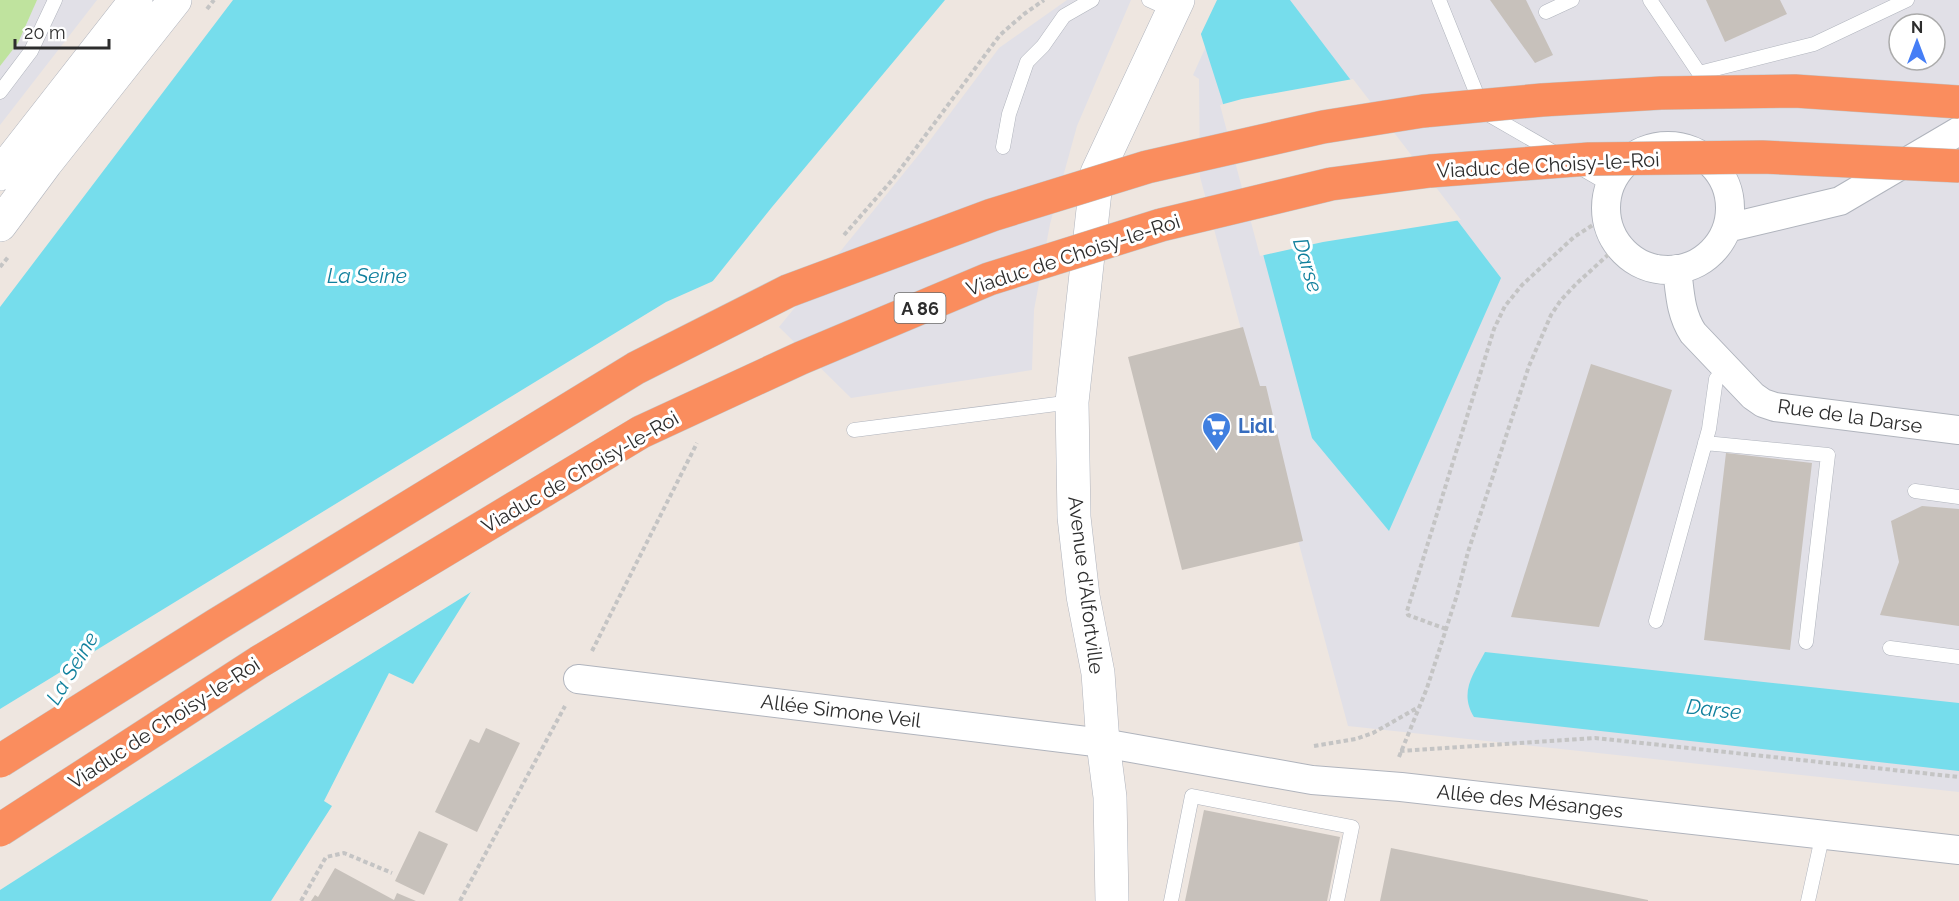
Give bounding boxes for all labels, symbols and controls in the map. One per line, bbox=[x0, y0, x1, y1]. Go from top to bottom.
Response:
scale bar bbox=[15, 12, 110, 50]
north arrow bbox=[1887, 12, 1947, 72]
text: N bbox=[1911, 18, 1923, 37]
text: 20 m bbox=[24, 22, 66, 43]
street label: Viaduc de Choisy-le-Roi bbox=[1436, 147, 1660, 183]
street label: Viaduc de Choisy-le-Roi bbox=[963, 209, 1183, 301]
water label: Darse bbox=[1288, 235, 1328, 295]
water label: La Seine bbox=[327, 263, 407, 288]
road number: A 86 bbox=[894, 293, 946, 323]
street label: Rue de la Darse bbox=[1776, 394, 1924, 438]
street label: Viaduc de Choisy-le-Roi bbox=[477, 406, 683, 538]
supermarket icon: Lidl bbox=[1201, 410, 1233, 452]
place label: Lidl bbox=[1238, 414, 1275, 438]
street label: Avenue d'Alfortville bbox=[1063, 495, 1109, 675]
water label: La Seine bbox=[41, 627, 103, 709]
street label: Viaduc de Choisy-le-Roi bbox=[64, 652, 264, 794]
street label: Allée Simone Veil bbox=[759, 689, 923, 733]
water label: Darse bbox=[1685, 694, 1743, 724]
street label: Allée des Mésanges bbox=[1436, 779, 1624, 823]

